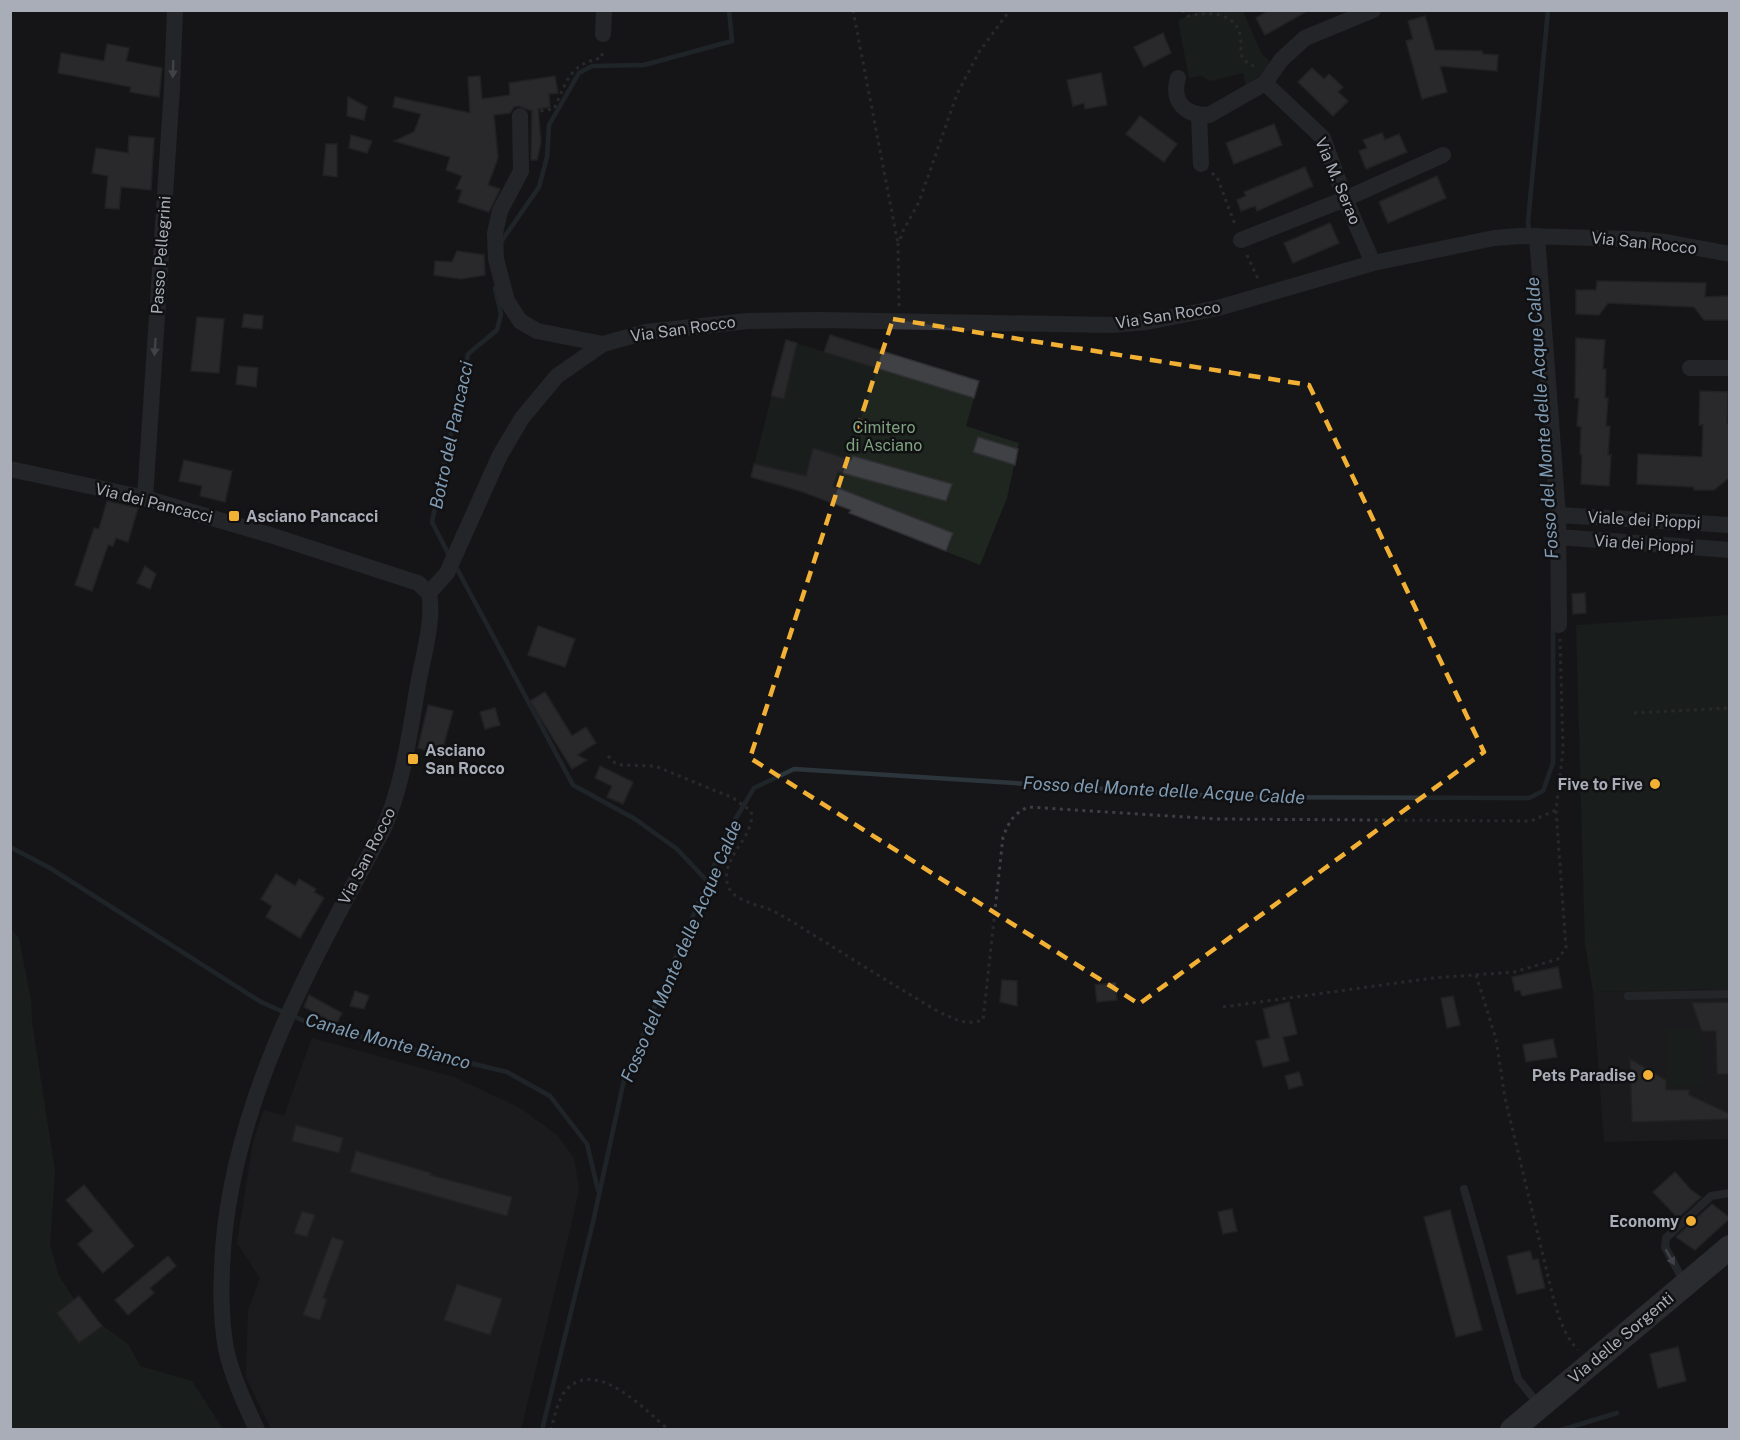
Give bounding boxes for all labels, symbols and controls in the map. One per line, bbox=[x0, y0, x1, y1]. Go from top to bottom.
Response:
one-way arrow bbox=[168, 59, 177, 78]
street label: Via M. Serao bbox=[1311, 135, 1365, 227]
street label: Passo Pellegrini bbox=[147, 195, 175, 315]
street label: Via San Rocco bbox=[1590, 228, 1698, 258]
water label: Fosso del Monte delle Acque Calde bbox=[1522, 276, 1562, 560]
street label: Via San Rocco bbox=[1114, 297, 1222, 333]
street label: Via San Rocco bbox=[629, 312, 737, 346]
one-way arrow bbox=[150, 338, 159, 357]
water label: Botro del Pancacci bbox=[425, 359, 477, 511]
park label: Cimitero di Asciano bbox=[846, 418, 922, 455]
street label: Via dei Pancacci bbox=[93, 479, 215, 527]
place label: Asciano Pancacci bbox=[246, 507, 378, 526]
street label: Viale dei Pioppi bbox=[1587, 508, 1701, 532]
marker: Asciano Pancacci bbox=[227, 509, 241, 523]
street label: Via dei Pioppi bbox=[1593, 531, 1695, 557]
place label: Asciano San Rocco bbox=[425, 741, 505, 778]
marker: Asciano San Rocco bbox=[406, 752, 420, 766]
water label: Fosso del Monte delle Acque Calde bbox=[1022, 772, 1306, 808]
place label: Five to Five bbox=[1557, 775, 1643, 794]
marker: Five to Five bbox=[1648, 777, 1662, 791]
street label: Via San Rocco bbox=[334, 804, 400, 908]
water label: Fosso del Monte delle Acque Calde bbox=[616, 817, 746, 1085]
water label: Canale Monte Bianco bbox=[303, 1009, 473, 1073]
place label: Pets Paradise bbox=[1532, 1066, 1636, 1085]
marker: Pets Paradise bbox=[1641, 1068, 1655, 1082]
place label: Economy bbox=[1609, 1212, 1679, 1231]
marker: Economy bbox=[1684, 1214, 1698, 1228]
one-way arrow bbox=[1665, 1249, 1675, 1266]
street label: Via delle Sorgenti bbox=[1565, 1289, 1677, 1387]

